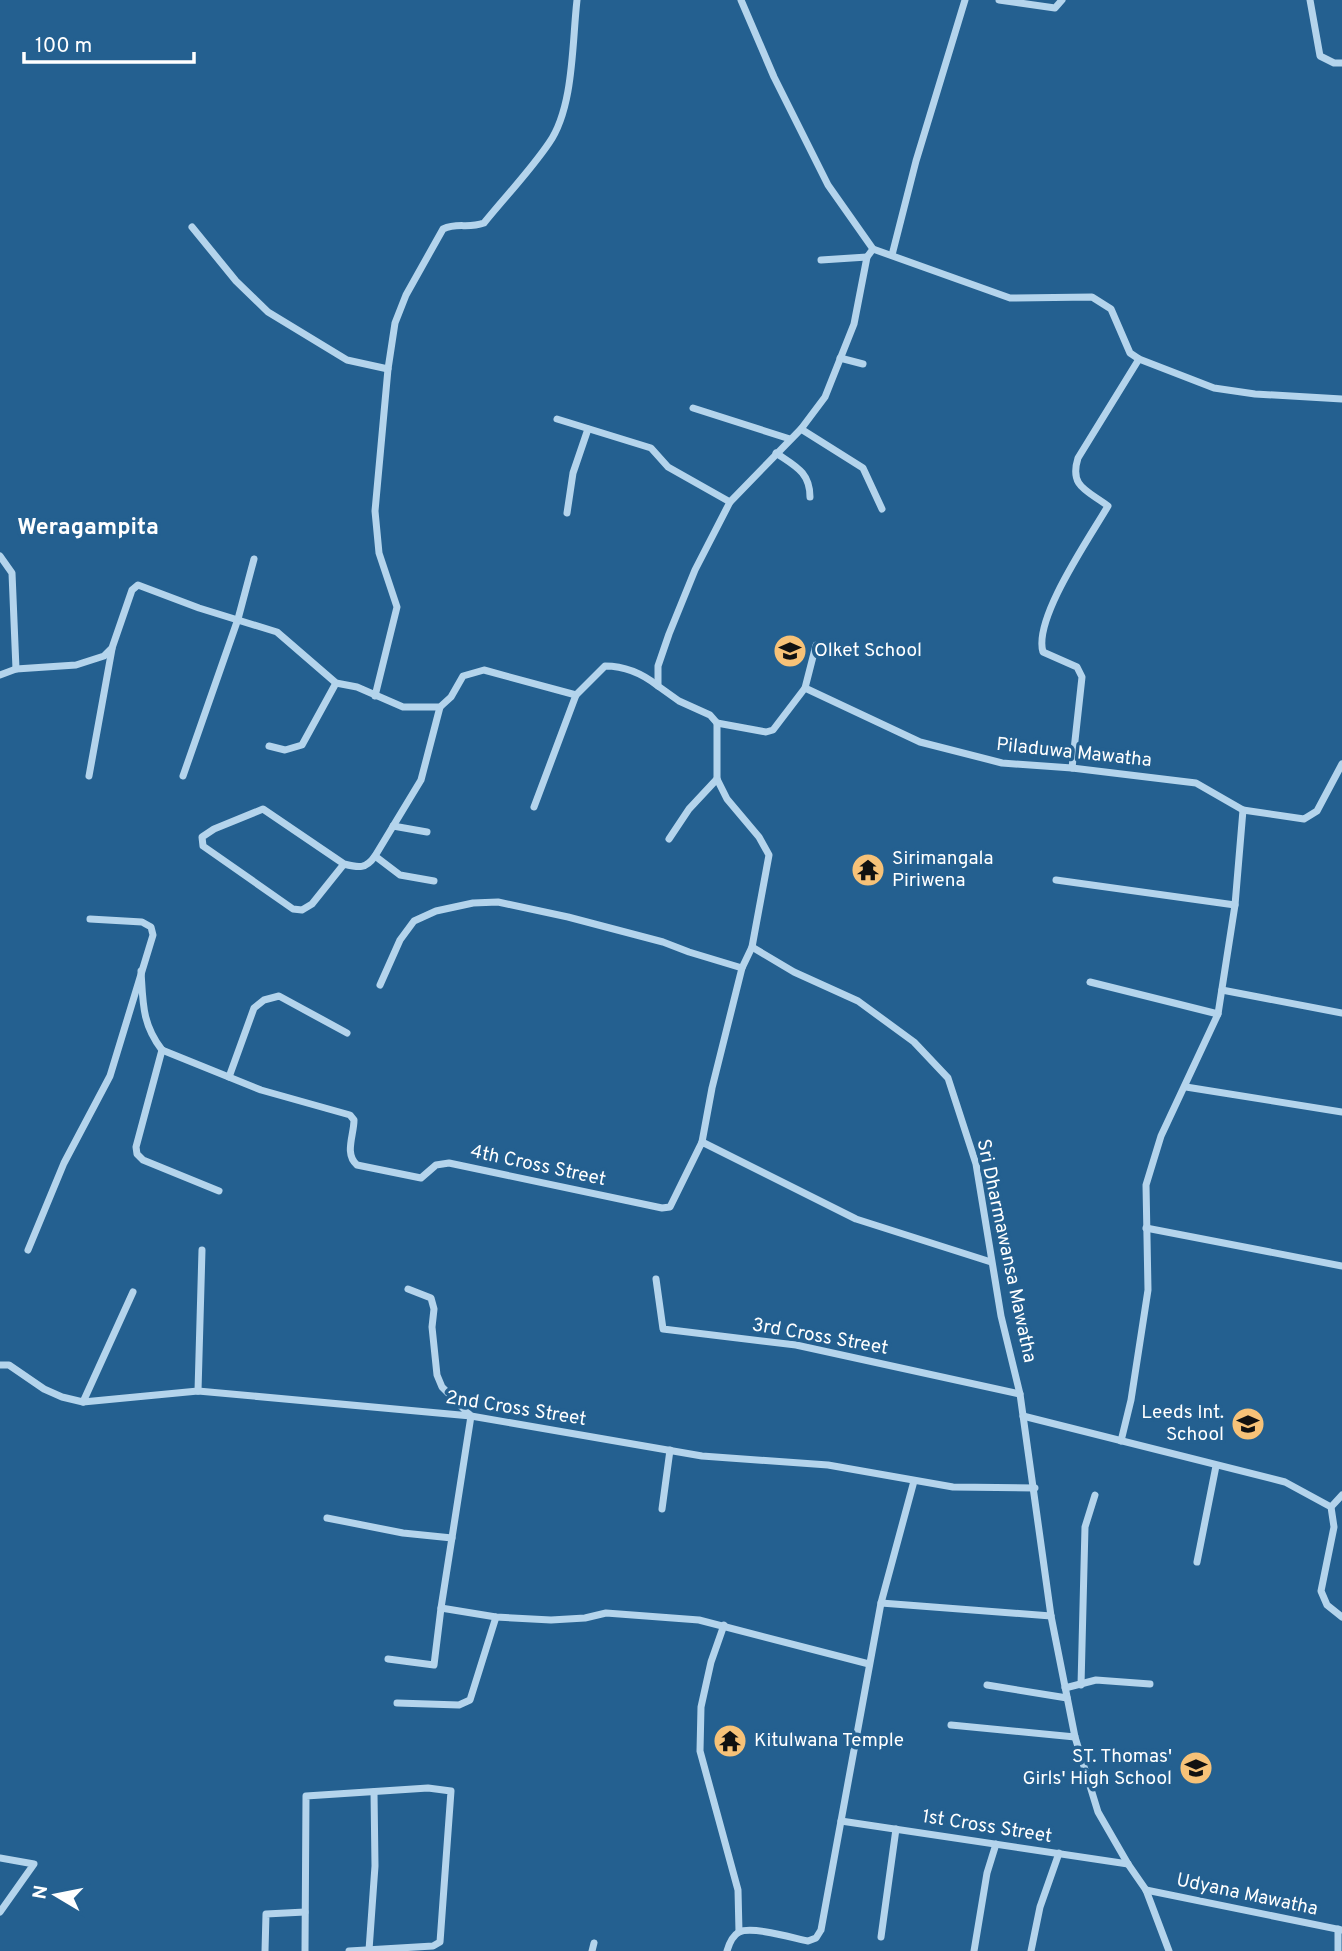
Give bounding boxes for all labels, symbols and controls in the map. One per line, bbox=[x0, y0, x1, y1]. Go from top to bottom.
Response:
scale bar bbox=[24, 21, 194, 65]
text: 100 m bbox=[35, 33, 92, 60]
district label: Weragampita bbox=[17, 514, 159, 543]
school or university icon: Olket School bbox=[771, 632, 809, 670]
place label: Olket School bbox=[814, 639, 922, 663]
street label: Piladuwa Mawatha bbox=[995, 733, 1153, 773]
place label: Sirimangala Piriwena bbox=[892, 847, 994, 893]
temple icon: Sirimangala Piriwena bbox=[849, 851, 887, 889]
street label: Sri Dharmawansa Mawatha bbox=[971, 1137, 1041, 1365]
street label: 4th Cross Street bbox=[468, 1140, 608, 1192]
street label: 3rd Cross Street bbox=[750, 1313, 890, 1361]
street label: 2nd Cross Street bbox=[444, 1386, 588, 1432]
place label: Leeds Int. School bbox=[1141, 1401, 1224, 1447]
school or university icon: Leeds Int. School bbox=[1229, 1405, 1267, 1443]
temple icon: Kitulwana Temple bbox=[711, 1722, 749, 1760]
place label: Kitulwana Temple bbox=[754, 1729, 904, 1753]
place label: ST. Thomas' Girls' High School bbox=[1022, 1745, 1172, 1791]
school or university icon: ST. Thomas' Girls' High School bbox=[1177, 1749, 1215, 1787]
street label: 1st Cross Street bbox=[920, 1805, 1054, 1849]
north arrow bbox=[21, 1860, 91, 1930]
street label: Udyana Mawatha bbox=[1174, 1868, 1320, 1922]
text: N bbox=[28, 1884, 54, 1901]

